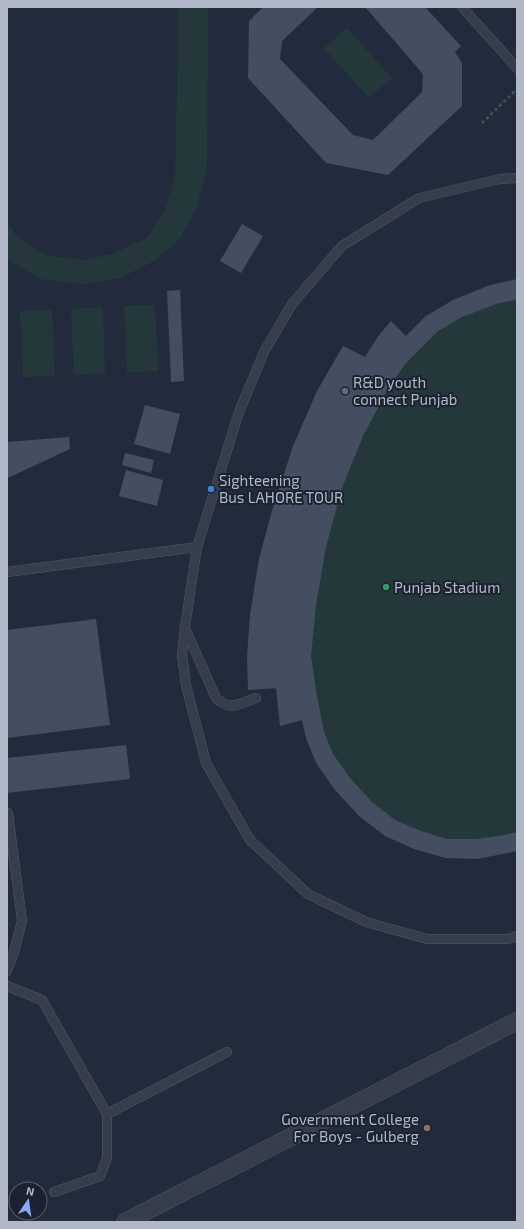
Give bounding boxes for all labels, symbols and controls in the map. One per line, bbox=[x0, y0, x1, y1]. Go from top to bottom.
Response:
place label: R&D youth connect Punjab bbox=[353, 373, 457, 409]
marker: R&D youth connect Punjab bbox=[340, 386, 350, 396]
place label: Sighteening Bus LAHORE TOUR bbox=[219, 471, 343, 506]
marker: Sighteening Bus LAHORE TOUR bbox=[206, 484, 216, 494]
place label: Punjab Stadium bbox=[394, 578, 500, 597]
marker: Punjab Stadium bbox=[381, 582, 391, 592]
place label: Government College For Boys - Gulberg bbox=[281, 1110, 420, 1145]
marker: Government College For Boys - Gulberg bbox=[422, 1123, 432, 1133]
north arrow bbox=[8, 1181, 48, 1221]
text: N bbox=[25, 1184, 36, 1198]

